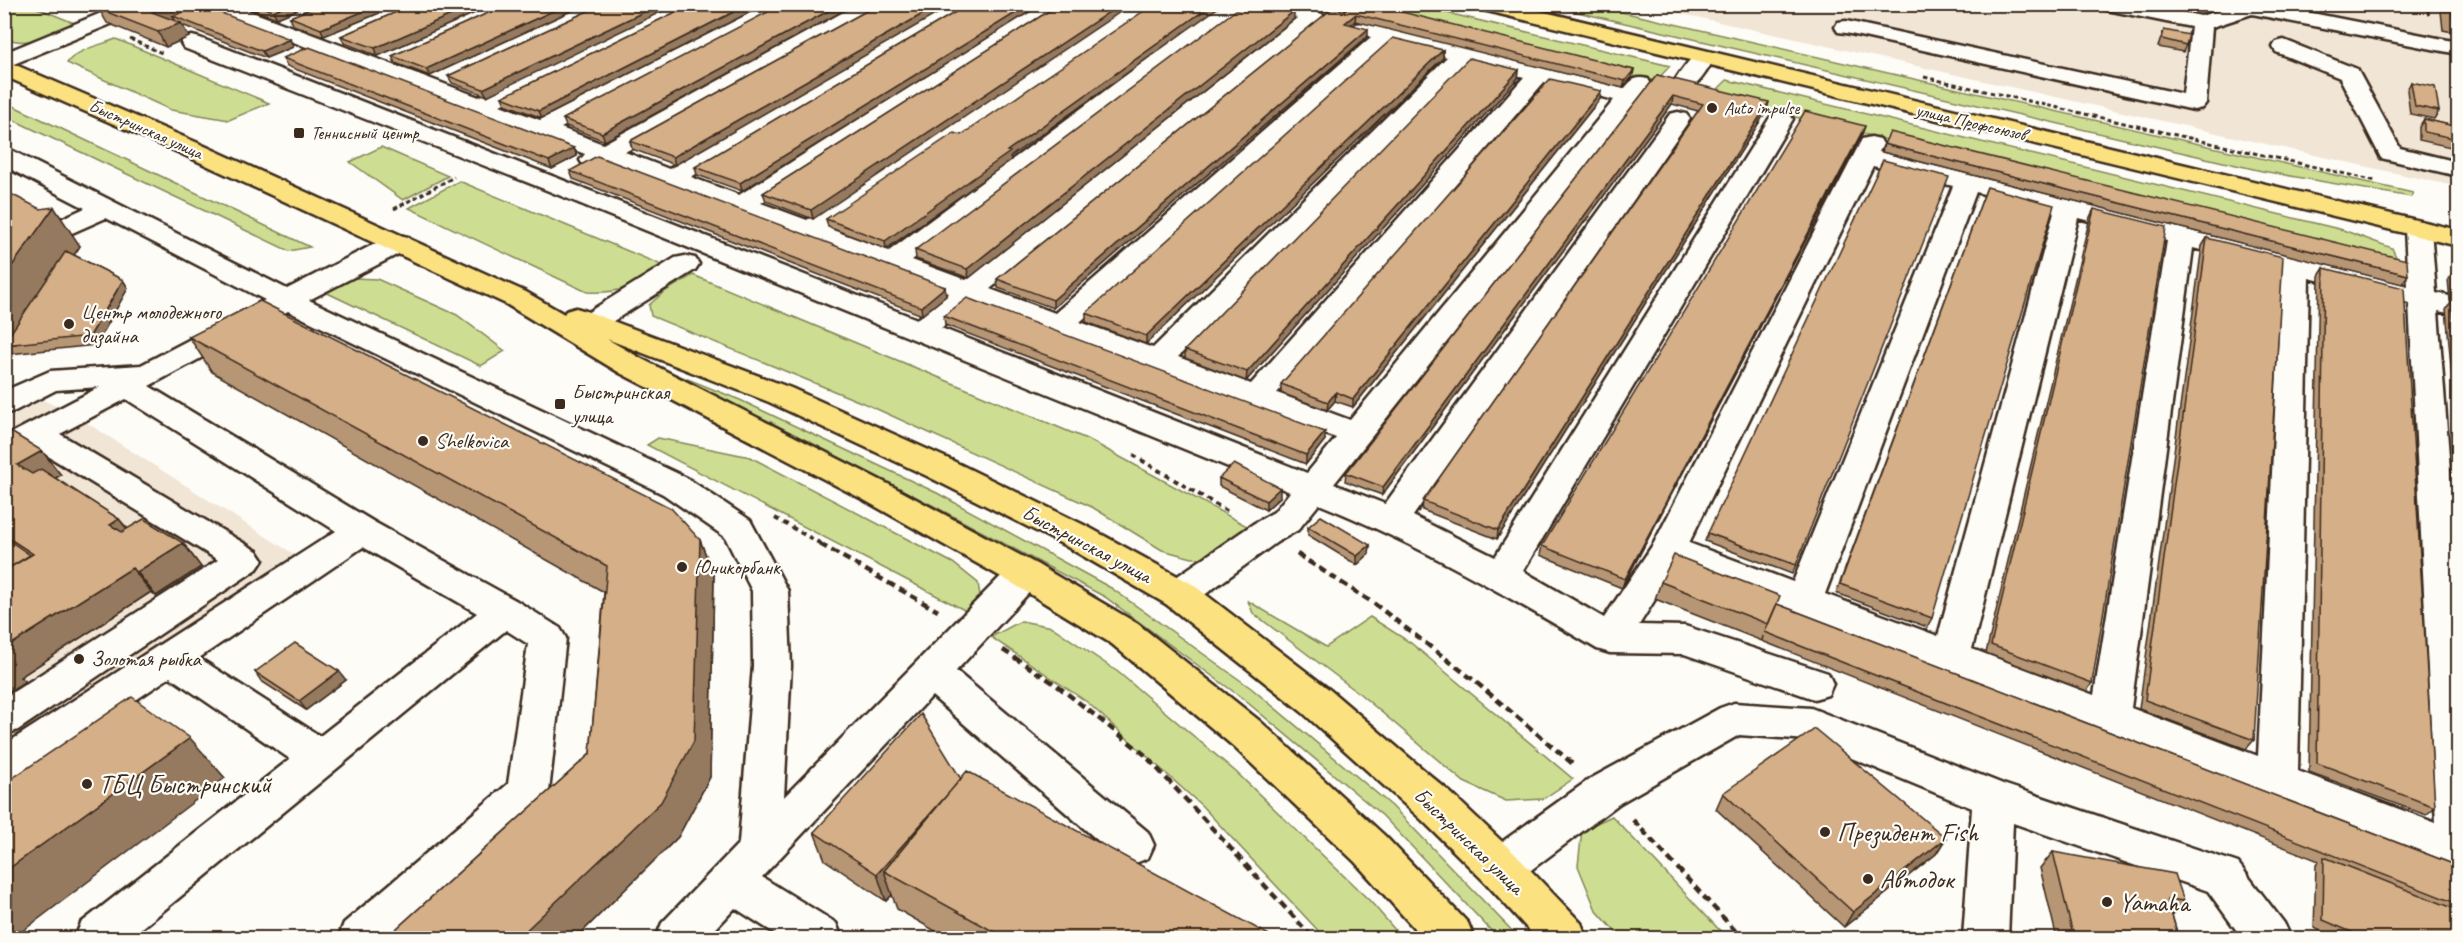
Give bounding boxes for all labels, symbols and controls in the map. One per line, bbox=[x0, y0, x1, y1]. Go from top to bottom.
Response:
street label: Быстринская улица bbox=[86, 94, 208, 165]
place label: Auto impulse bbox=[1724, 97, 1800, 119]
street label: улица Профсоюзов bbox=[1913, 98, 2033, 146]
marker: Auto impulse bbox=[1705, 101, 1719, 115]
place label: Теннисный центр bbox=[311, 122, 420, 144]
marker: Теннисный центр bbox=[292, 126, 306, 140]
place label: Центр молодежного дизайна bbox=[81, 299, 223, 349]
marker: Центр молодежного дизайна bbox=[62, 317, 76, 331]
place label: Быстринская улица bbox=[570, 379, 671, 429]
marker: Быстринская улица bbox=[553, 397, 567, 411]
place label: Shelkovica bbox=[435, 428, 510, 454]
marker: Shelkovica bbox=[416, 434, 430, 448]
street label: Быстринская улица bbox=[1018, 499, 1158, 590]
place label: Юникорбанк bbox=[694, 554, 781, 580]
marker: Юникорбанк bbox=[675, 560, 689, 574]
place label: Золотая рыбка bbox=[91, 646, 202, 672]
marker: Золотая рыбка bbox=[72, 652, 86, 666]
place label: ТБЦ Быстринский bbox=[99, 768, 273, 801]
marker: ТБЦ Быстринский bbox=[80, 777, 94, 791]
street label: Быстринская улица bbox=[1409, 782, 1531, 902]
place label: Президент Fish bbox=[1837, 816, 1979, 849]
marker: Президент Fish bbox=[1818, 825, 1832, 839]
place label: Автодок bbox=[1880, 863, 1956, 896]
marker: Автодок bbox=[1861, 872, 1875, 886]
place label: Yamaha bbox=[2119, 886, 2191, 919]
marker: Yamaha bbox=[2100, 895, 2114, 909]

